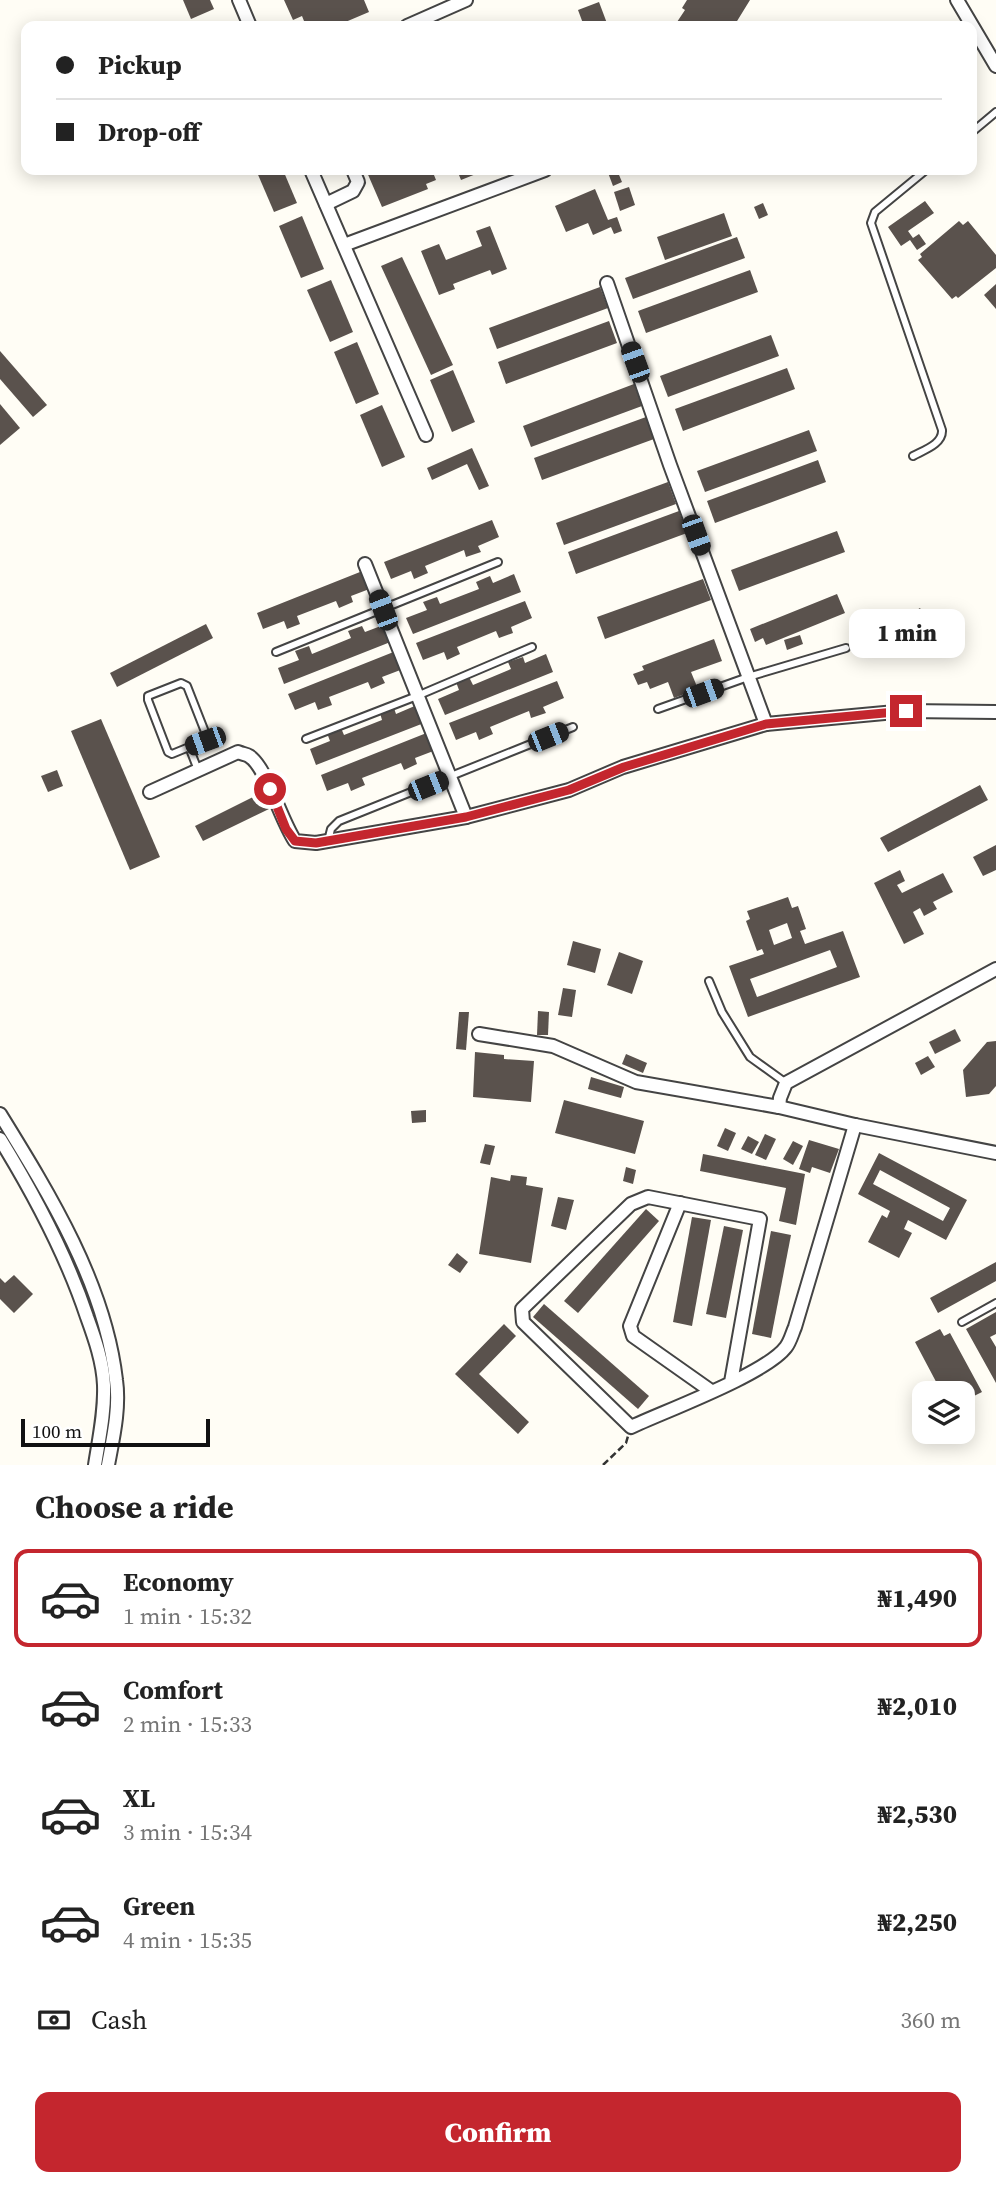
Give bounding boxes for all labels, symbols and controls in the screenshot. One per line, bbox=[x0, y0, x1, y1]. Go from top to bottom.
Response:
text: Pickup bbox=[98, 47, 182, 83]
text: Drop-off bbox=[98, 114, 200, 150]
car bbox=[618, 339, 653, 385]
car bbox=[679, 512, 714, 558]
car bbox=[366, 587, 401, 633]
callout: 1 min bbox=[848, 610, 964, 658]
text: 1 min bbox=[877, 617, 937, 649]
car bbox=[680, 676, 727, 710]
route end bbox=[890, 695, 922, 727]
car bbox=[525, 719, 572, 755]
car bbox=[182, 724, 229, 758]
car bbox=[405, 768, 452, 804]
route start bbox=[254, 773, 286, 805]
map controls bbox=[912, 1381, 975, 1444]
button: layers bbox=[912, 1381, 975, 1444]
scale bar bbox=[21, 1416, 210, 1448]
text: 100 m bbox=[32, 1418, 82, 1444]
text: Choose a ride bbox=[35, 1485, 234, 1529]
text: Economy bbox=[123, 1564, 234, 1600]
icon: car bbox=[39, 1567, 102, 1630]
text: ₦1,490 bbox=[878, 1580, 957, 1616]
text: 1 min · 15:32 bbox=[123, 1600, 252, 1632]
text: Comfort bbox=[123, 1672, 223, 1708]
icon: car bbox=[39, 1675, 102, 1738]
text: ₦2,010 bbox=[878, 1688, 957, 1724]
text: 2 min · 15:33 bbox=[123, 1708, 252, 1740]
text: XL bbox=[123, 1780, 155, 1816]
icon: car bbox=[39, 1783, 102, 1846]
text: ₦2,530 bbox=[878, 1796, 957, 1832]
text: 3 min · 15:34 bbox=[123, 1816, 252, 1848]
text: Green bbox=[123, 1888, 195, 1924]
icon: car bbox=[39, 1891, 102, 1954]
text: ₦2,250 bbox=[878, 1904, 957, 1940]
text: 4 min · 15:35 bbox=[123, 1924, 252, 1956]
icon: cash bbox=[35, 2001, 73, 2039]
text: Cash bbox=[91, 2002, 147, 2038]
text: 360 m bbox=[900, 2004, 961, 2036]
button: Confirm bbox=[35, 2092, 961, 2172]

